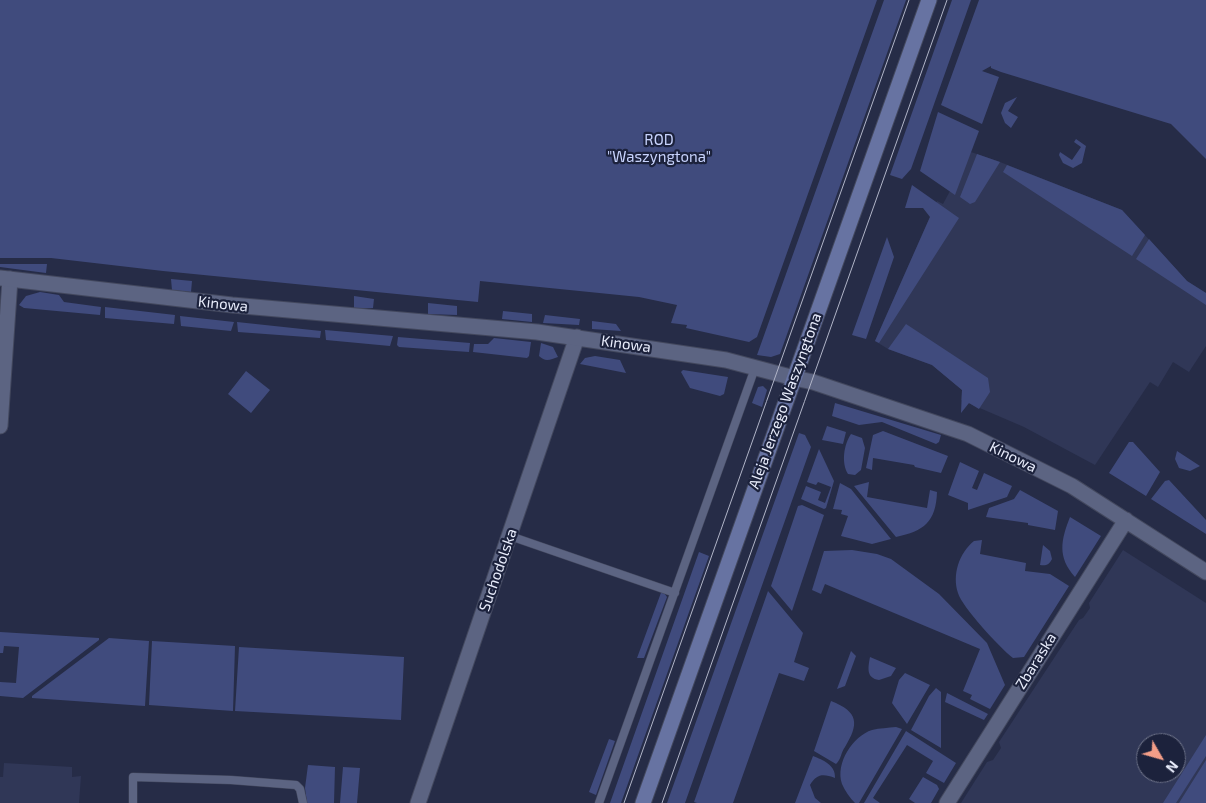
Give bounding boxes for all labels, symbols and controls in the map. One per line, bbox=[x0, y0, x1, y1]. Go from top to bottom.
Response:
park label: ROD "Waszyngtona" bbox=[607, 131, 711, 166]
street label: Kinowa bbox=[197, 292, 249, 316]
street label: Aleja Jerzego Waszyngtona bbox=[745, 311, 825, 491]
street label: Kinowa bbox=[600, 332, 652, 356]
street label: Kinowa bbox=[986, 438, 1040, 476]
street label: Suchodolska bbox=[475, 526, 521, 614]
street label: Zbaraska bbox=[1012, 630, 1060, 692]
north arrow bbox=[1136, 733, 1186, 783]
text: N bbox=[1163, 758, 1182, 776]

